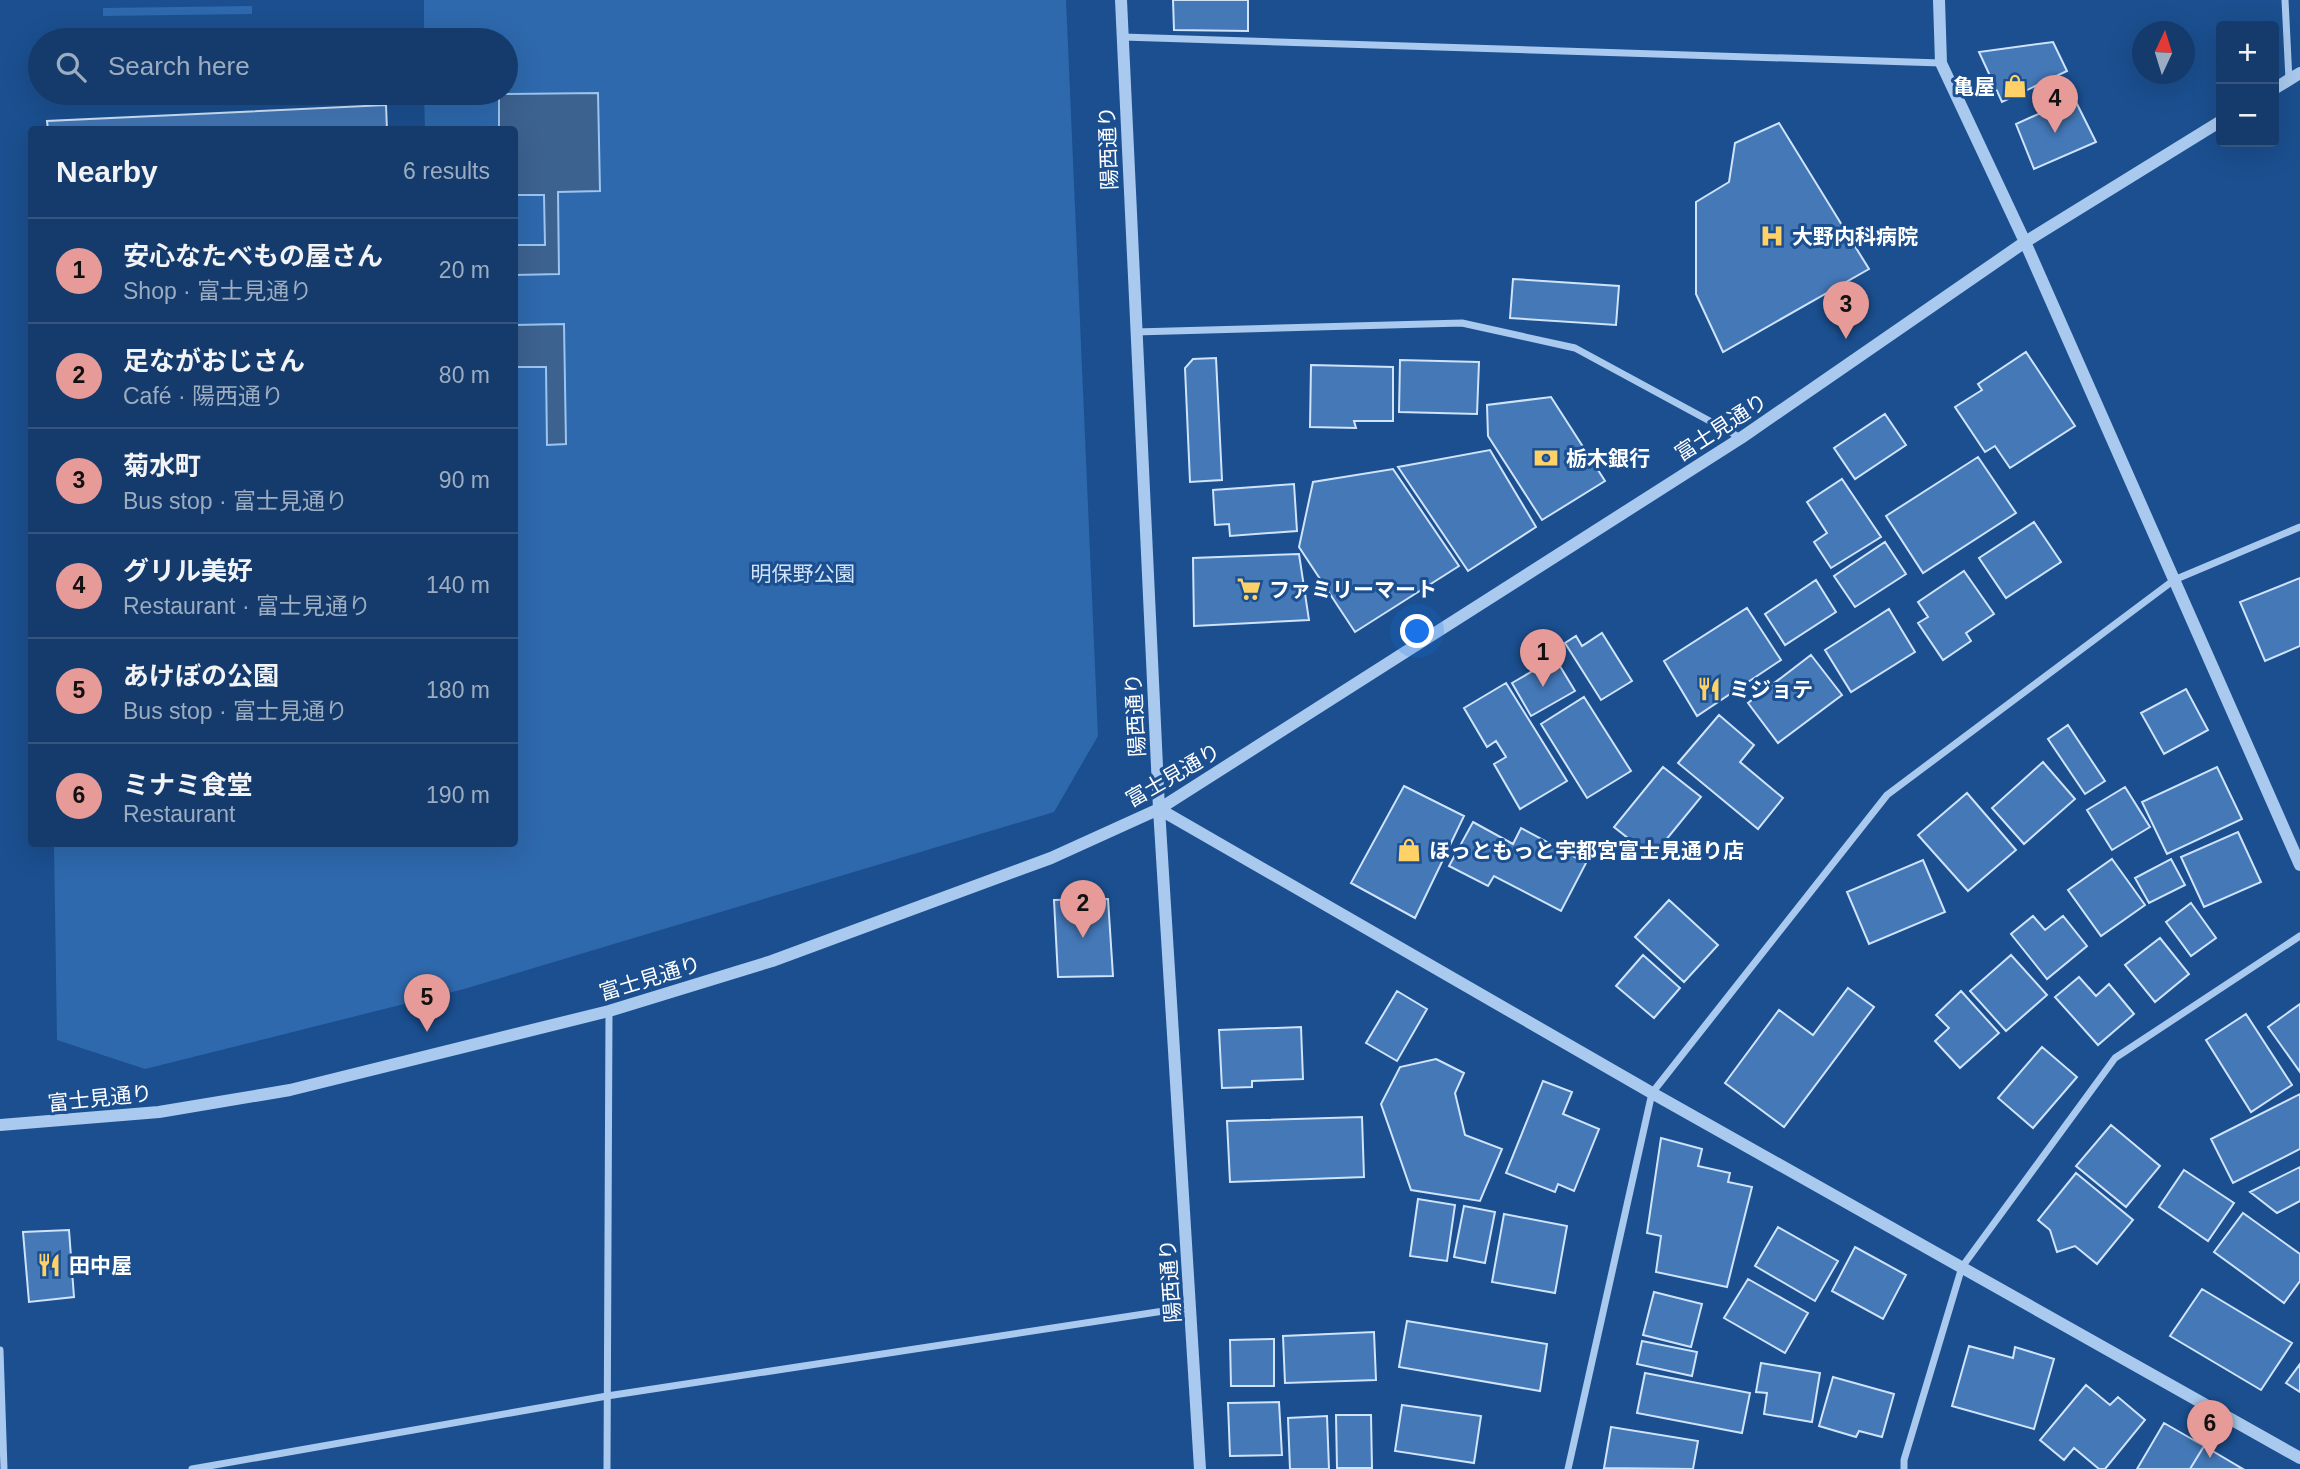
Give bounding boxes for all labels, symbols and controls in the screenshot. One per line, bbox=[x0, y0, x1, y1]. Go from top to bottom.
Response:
north arrow bbox=[2132, 21, 2195, 84]
map controls bbox=[2216, 21, 2279, 147]
button: + bbox=[2216, 21, 2279, 84]
search box bbox=[28, 28, 518, 105]
icon: search bbox=[52, 48, 90, 86]
text: Search here bbox=[108, 51, 250, 81]
shop icon: 亀屋 bbox=[2001, 72, 2029, 100]
place label: 亀屋 bbox=[1953, 75, 1995, 98]
pin: 4 bbox=[2032, 75, 2078, 133]
button: − bbox=[2216, 84, 2279, 147]
street label: 陽西通り bbox=[1095, 106, 1121, 190]
text: Nearby bbox=[56, 155, 158, 188]
text: 6 results bbox=[403, 158, 490, 184]
hospital icon: 大野内科病院 bbox=[1758, 222, 1786, 250]
place label: 大野内科病院 bbox=[1792, 225, 1918, 248]
text: 安心なたべもの屋さん bbox=[123, 241, 383, 271]
text: 1 bbox=[73, 257, 85, 283]
text: 20 m bbox=[439, 257, 490, 283]
text: Shop · 富士見通り bbox=[123, 278, 312, 304]
pin: 3 bbox=[1823, 281, 1869, 339]
text: 足ながおじさん bbox=[123, 346, 305, 376]
text: 2 bbox=[73, 362, 85, 388]
text: 80 m bbox=[439, 362, 490, 388]
text: Café · 陽西通り bbox=[123, 383, 284, 409]
street label: 富士見通り bbox=[1671, 389, 1771, 465]
bank icon: 栃木銀行 bbox=[1532, 444, 1560, 472]
place label: 栃木銀行 bbox=[1566, 447, 1650, 470]
text: 菊水町 bbox=[123, 451, 201, 481]
text: 3 bbox=[73, 467, 85, 493]
text: 90 m bbox=[439, 467, 490, 493]
text: Bus stop · 富士見通り bbox=[123, 488, 348, 514]
text: グリル美好 bbox=[123, 556, 253, 586]
park label: 明保野公園 bbox=[751, 562, 856, 585]
text: 4 bbox=[73, 572, 85, 598]
text: 140 m bbox=[426, 572, 490, 598]
supermarket icon: ファミリーマート bbox=[1235, 575, 1263, 603]
place label: ファミリーマート bbox=[1269, 578, 1437, 601]
text: Restaurant · 富士見通り bbox=[123, 593, 371, 619]
your location bbox=[1400, 614, 1434, 648]
pin: 1 bbox=[1520, 629, 1566, 687]
text: あけぼの公園 bbox=[123, 661, 279, 691]
street label: 陽西通り bbox=[1121, 672, 1149, 758]
restaurant icon: ミジョテ bbox=[1695, 675, 1723, 703]
text: 5 bbox=[73, 677, 85, 703]
text: 180 m bbox=[426, 677, 490, 703]
place label: ミジョテ bbox=[1729, 678, 1813, 701]
text: Bus stop · 富士見通り bbox=[123, 698, 348, 724]
street label: 富士見通り bbox=[1122, 739, 1224, 811]
text: ミナミ食堂 bbox=[123, 770, 253, 800]
text: 6 bbox=[73, 782, 85, 808]
text: 190 m bbox=[426, 782, 490, 808]
text: Restaurant bbox=[123, 801, 236, 827]
shop icon: ほっともっと宇都宮富士見通り店 bbox=[1395, 836, 1423, 864]
place label: ほっともっと宇都宮富士見通り店 bbox=[1429, 839, 1744, 862]
pin: 2 bbox=[1060, 880, 1106, 938]
street label: 富士見通り bbox=[596, 952, 704, 1004]
pin: 5 bbox=[404, 974, 450, 1032]
street label: 富士見通り bbox=[47, 1081, 153, 1115]
street label: 陽西通り bbox=[1156, 1238, 1184, 1324]
restaurant icon: 田中屋 bbox=[35, 1251, 63, 1279]
place label: 田中屋 bbox=[69, 1254, 132, 1277]
pin: 6 bbox=[2187, 1400, 2233, 1458]

